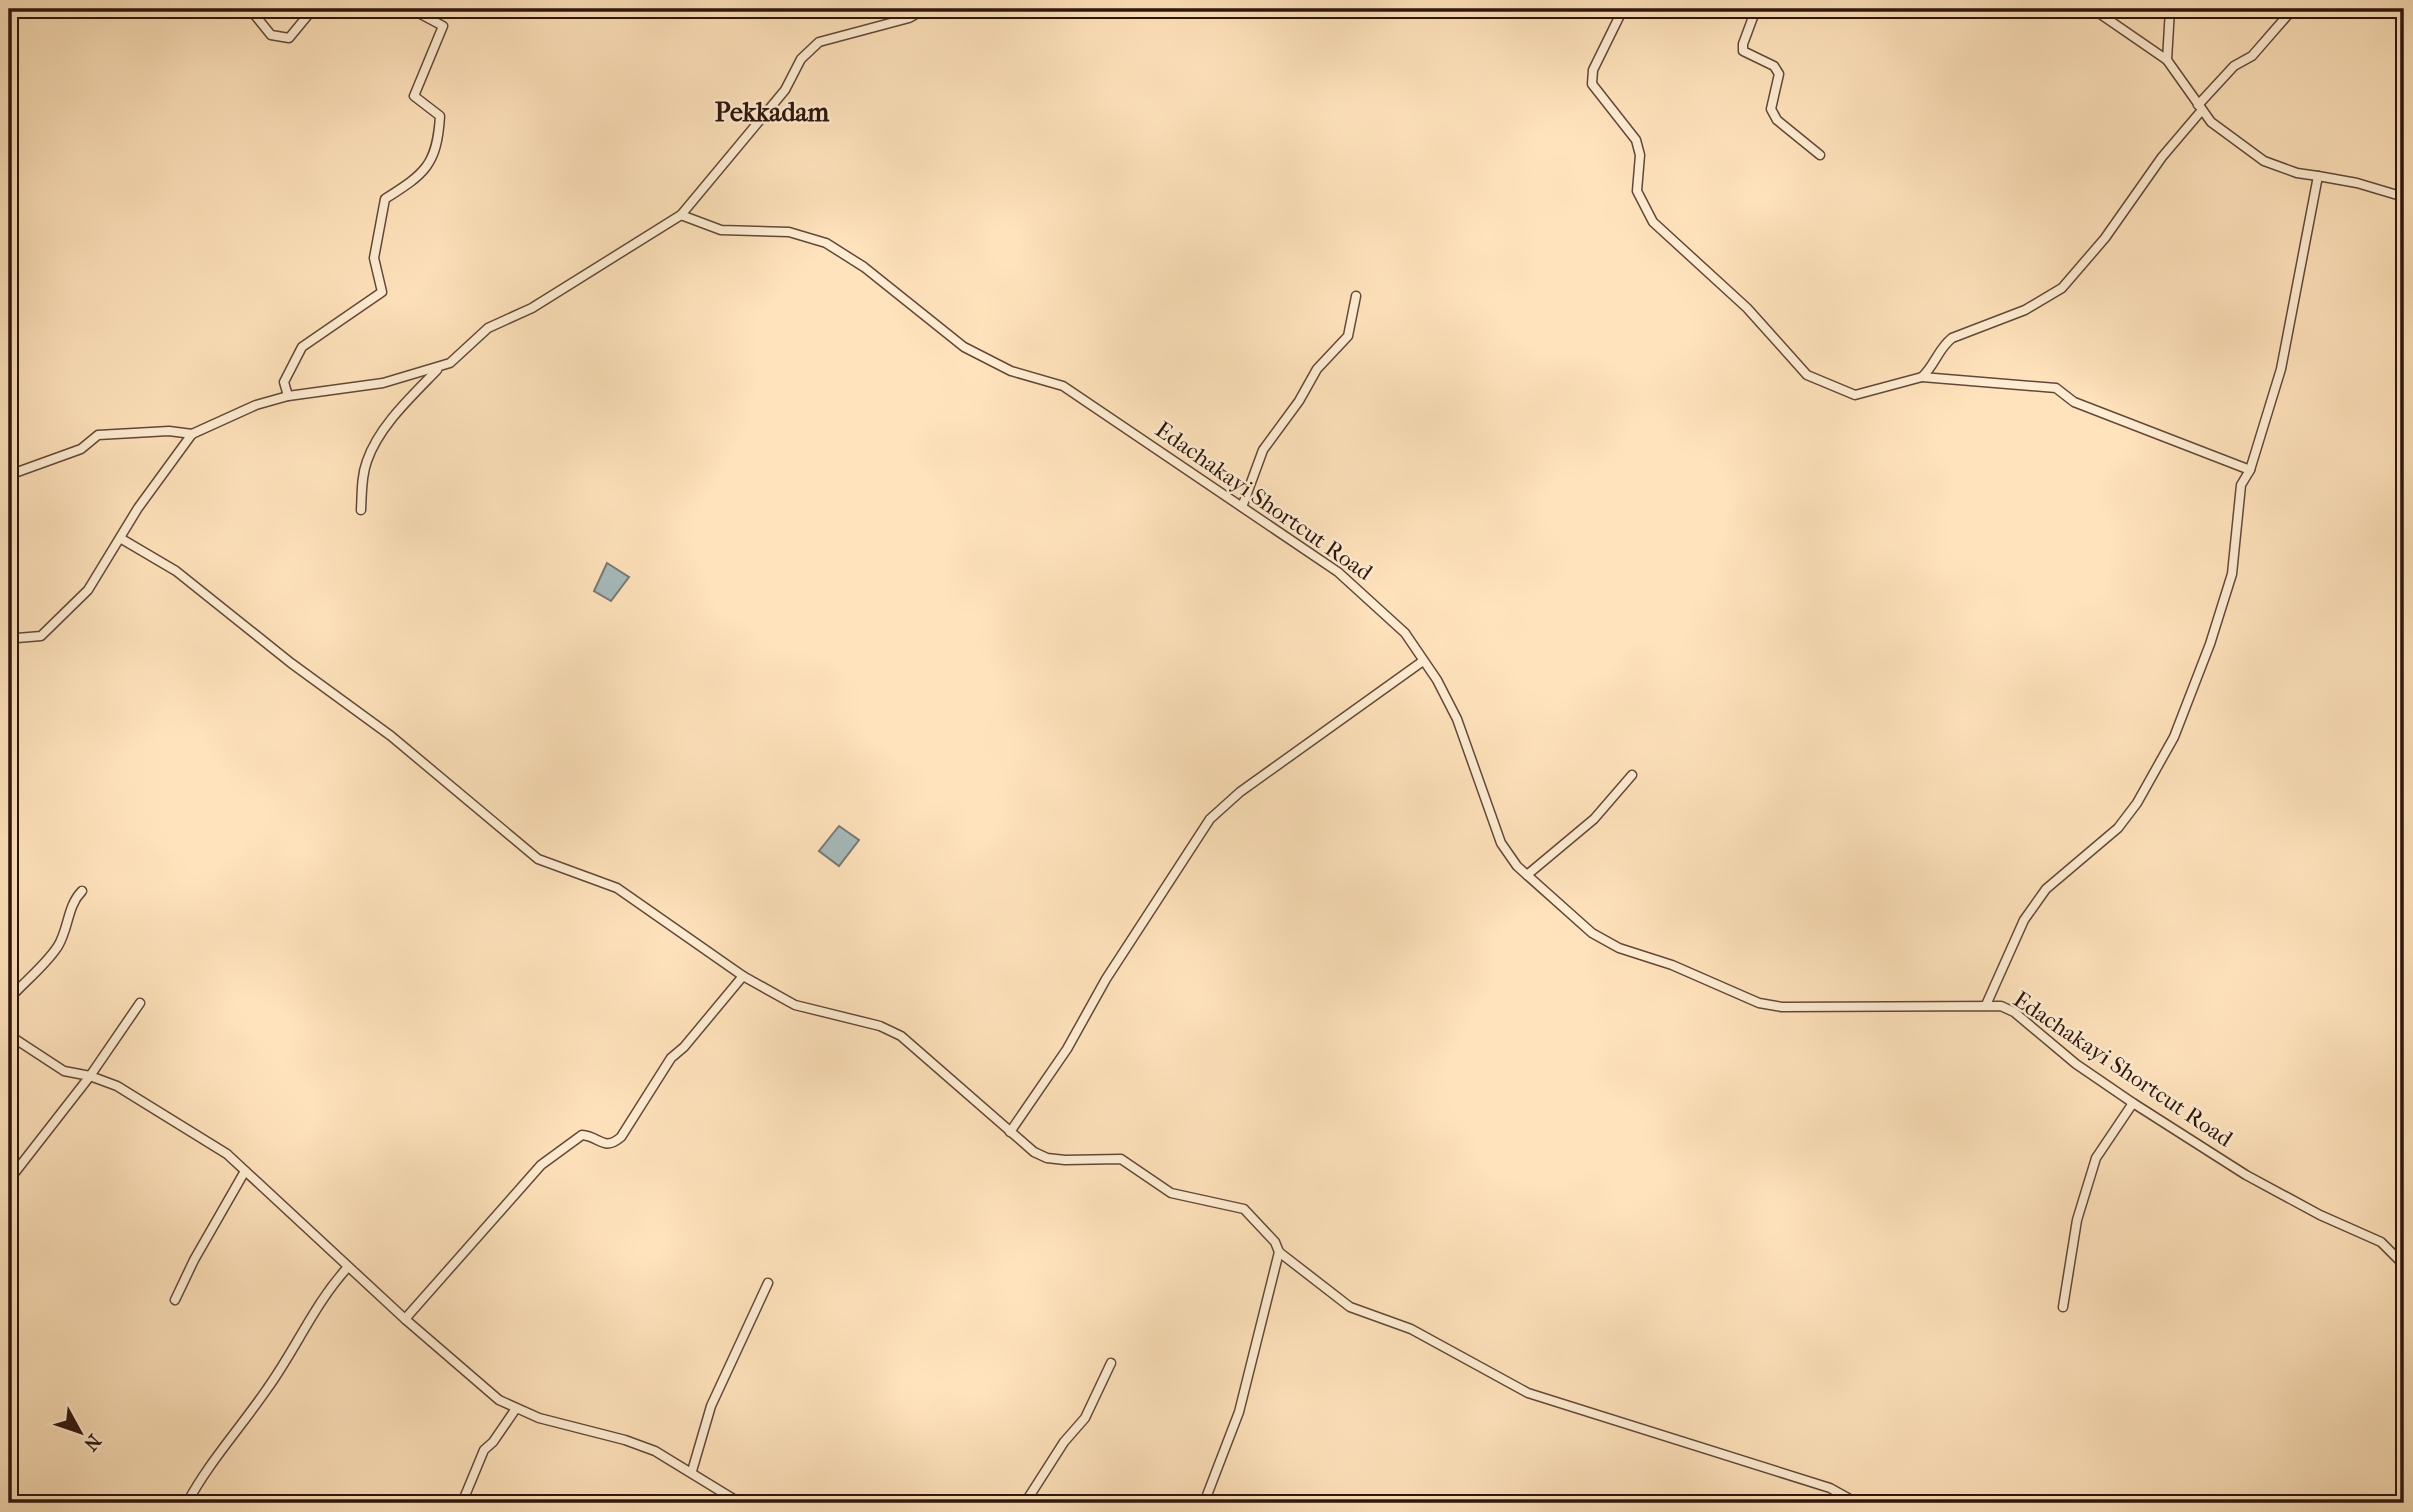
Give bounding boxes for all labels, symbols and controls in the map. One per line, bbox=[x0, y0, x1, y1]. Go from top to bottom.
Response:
district label: Pekkadam bbox=[715, 97, 830, 128]
street label: Edachakayi Shortcut Road bbox=[1150, 416, 1378, 586]
street label: Edachakayi Shortcut Road bbox=[2008, 986, 2238, 1153]
north arrow bbox=[46, 1396, 116, 1466]
text: N bbox=[79, 1430, 105, 1455]

